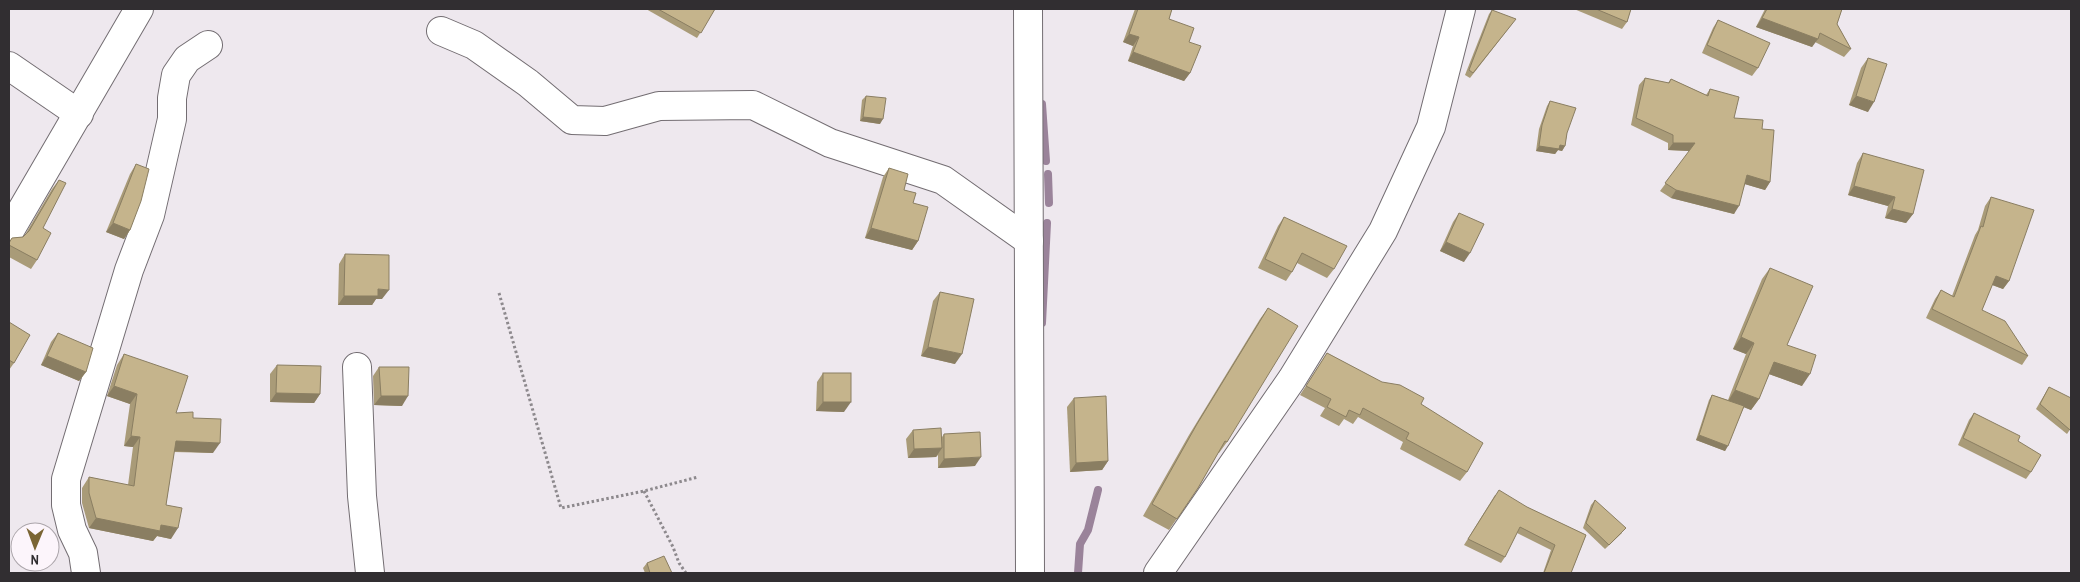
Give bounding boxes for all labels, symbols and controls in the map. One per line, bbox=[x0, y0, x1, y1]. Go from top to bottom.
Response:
north arrow bbox=[10, 522, 60, 572]
text: N bbox=[30, 551, 39, 569]

